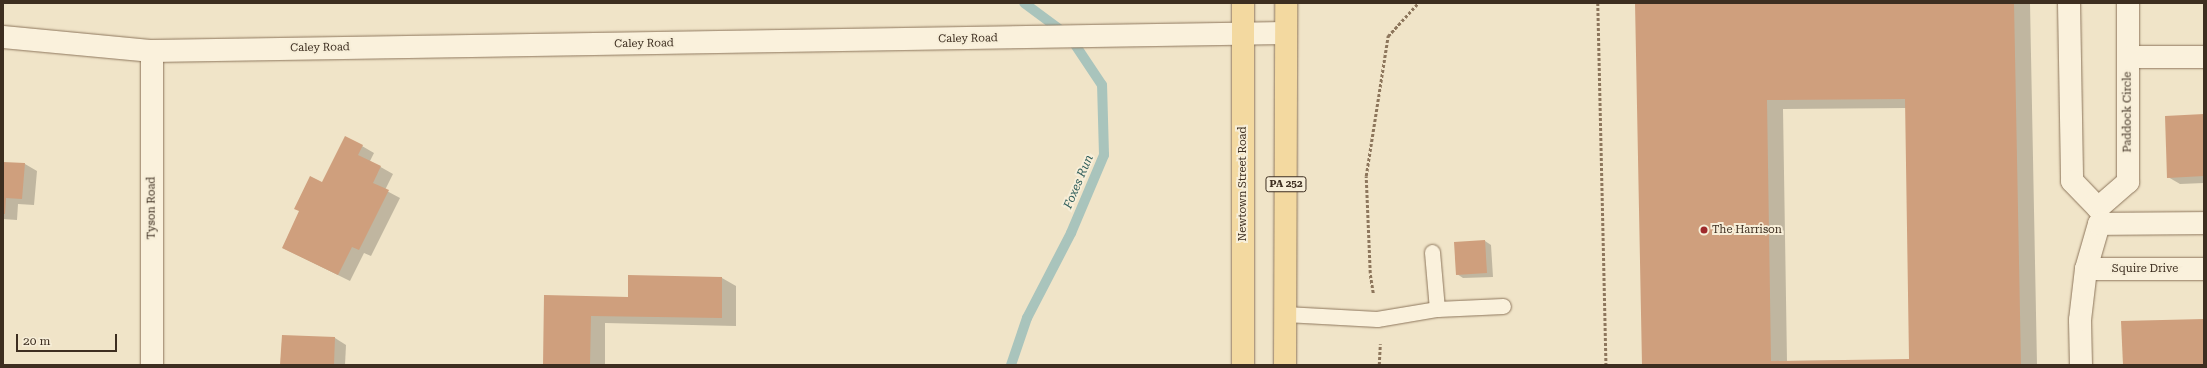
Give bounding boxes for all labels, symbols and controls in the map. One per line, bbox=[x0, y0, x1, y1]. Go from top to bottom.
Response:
street label: Caley Road bbox=[938, 32, 998, 46]
street label: Caley Road bbox=[614, 37, 674, 51]
street label: Caley Road bbox=[290, 41, 350, 55]
street label: Paddock Circle bbox=[2121, 72, 2135, 152]
street label: Newtown Street Road bbox=[1236, 127, 1250, 241]
water label: Foxes Run bbox=[1061, 153, 1097, 211]
road number: PA 252 bbox=[1265, 176, 1307, 192]
street label: Tyson Road bbox=[145, 177, 159, 239]
place label: The Harrison bbox=[1712, 223, 1782, 237]
marker: The Harrison bbox=[1699, 225, 1709, 235]
street label: Squire Drive bbox=[2112, 262, 2178, 276]
scale bar bbox=[18, 326, 119, 352]
text: 20 m bbox=[23, 334, 50, 348]

